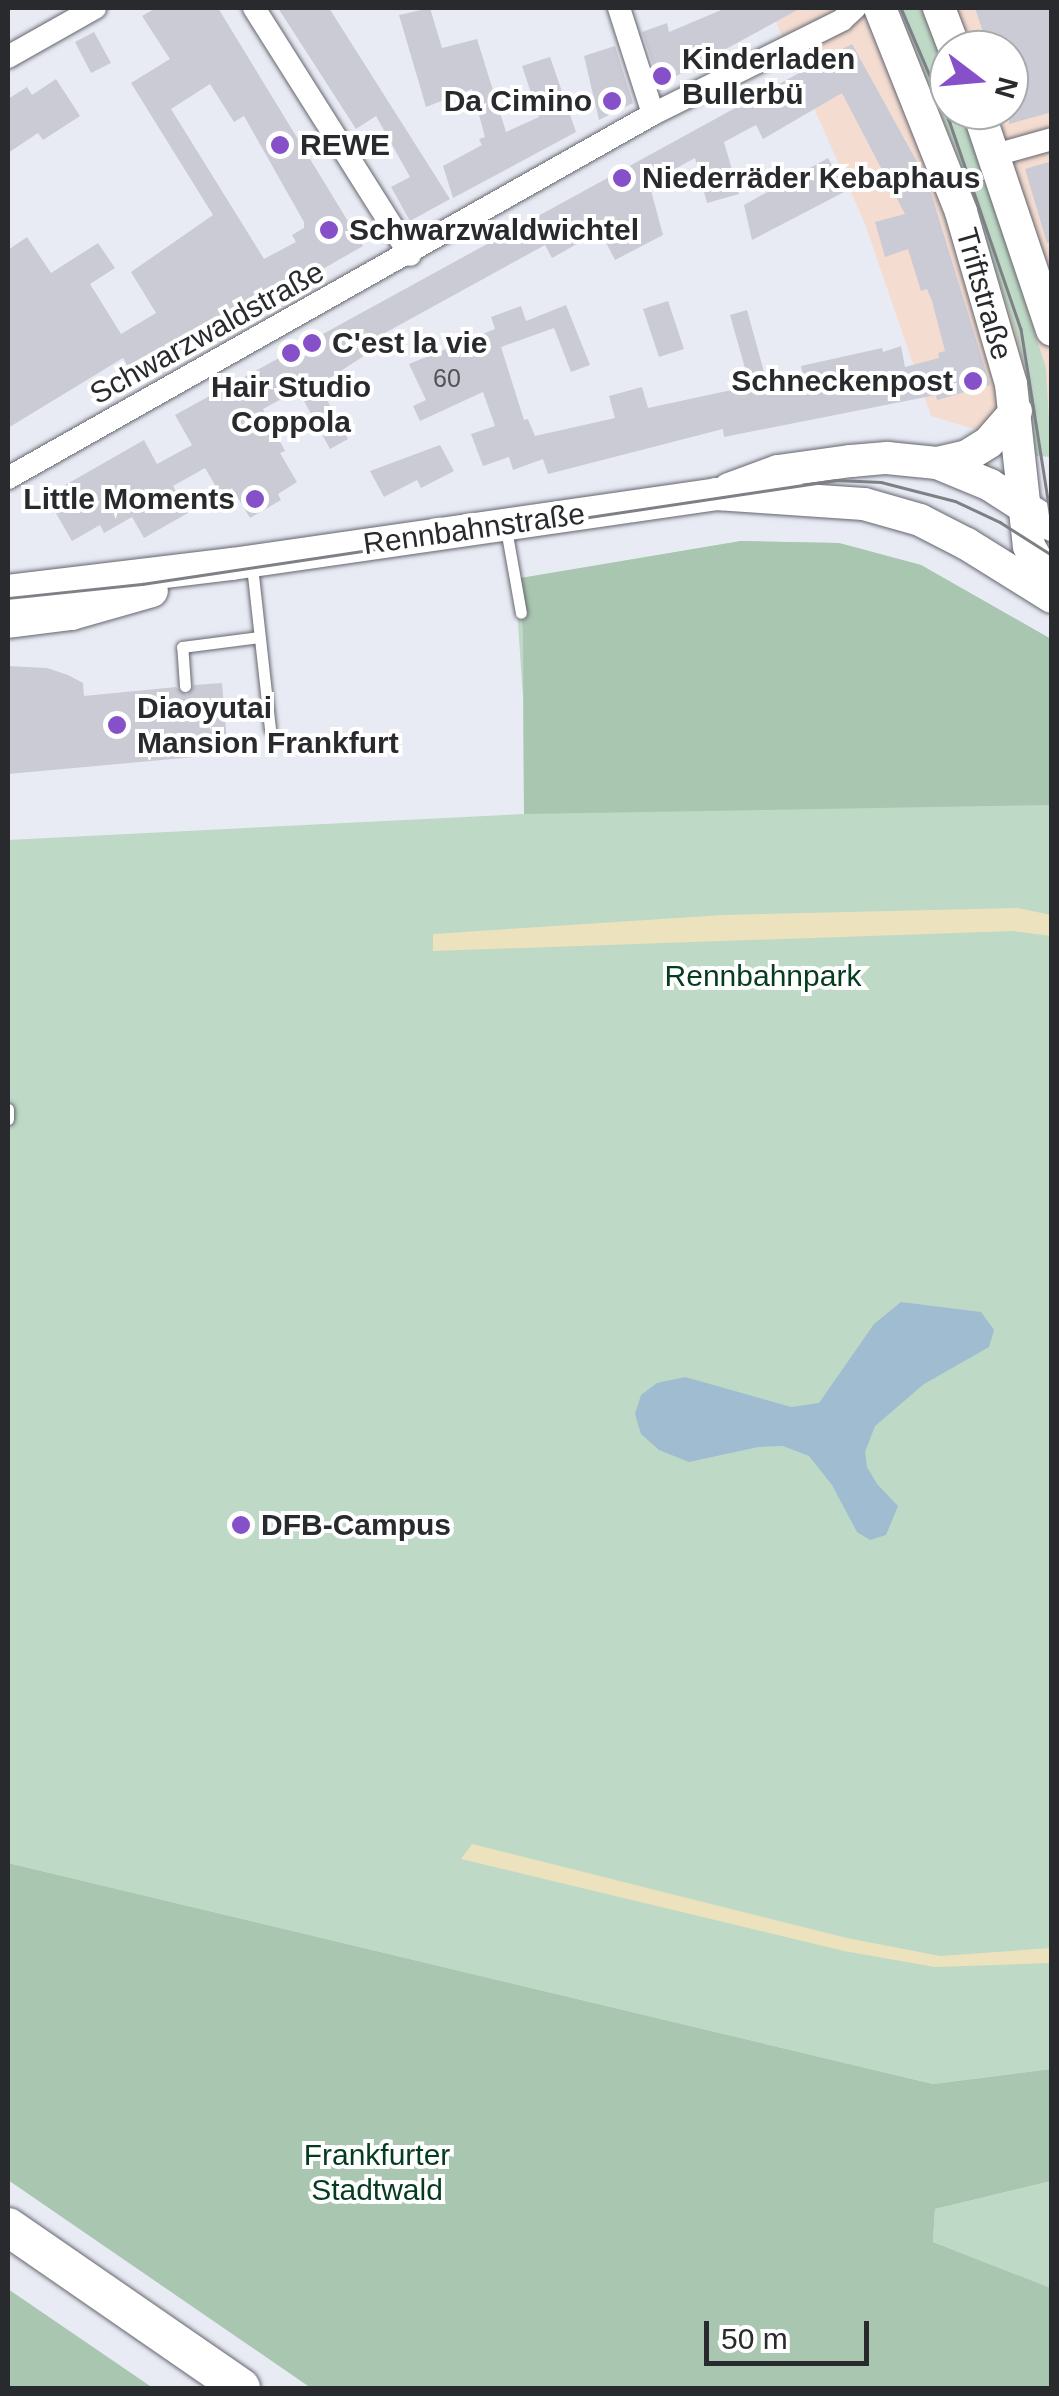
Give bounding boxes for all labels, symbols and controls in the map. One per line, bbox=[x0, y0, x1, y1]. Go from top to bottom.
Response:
north arrow bbox=[929, 30, 1029, 130]
place label: Kinderladen Bullerbü bbox=[682, 41, 855, 112]
marker: Kinderladen Bullerbü bbox=[651, 65, 673, 87]
text: N bbox=[989, 74, 1024, 102]
place label: Da Cimino bbox=[444, 83, 592, 119]
marker: Da Cimino bbox=[601, 90, 623, 112]
place label: REWE bbox=[300, 127, 390, 163]
marker: REWE bbox=[269, 134, 291, 156]
place label: Niederräder Kebaphaus bbox=[642, 160, 980, 196]
marker: Niederräder Kebaphaus bbox=[611, 167, 633, 189]
place label: Schwarzwaldwichtel bbox=[349, 212, 639, 248]
marker: Schwarzwaldwichtel bbox=[318, 219, 340, 241]
street label: Triftstraße bbox=[948, 224, 1020, 364]
street label: Schwarzwaldstraße bbox=[84, 254, 330, 412]
place label: C'est la vie bbox=[332, 325, 488, 361]
marker: C'est la vie bbox=[301, 332, 323, 354]
marker: Hair Studio Coppola bbox=[280, 342, 302, 364]
house number: 60 bbox=[433, 363, 461, 393]
place label: Schneckenpost bbox=[731, 363, 953, 399]
place label: Hair Studio Coppola bbox=[211, 369, 371, 440]
marker: Schneckenpost bbox=[962, 370, 984, 392]
place label: Little Moments bbox=[23, 481, 235, 517]
marker: Little Moments bbox=[244, 488, 266, 510]
street label: Rennbahnstraße bbox=[361, 496, 587, 562]
place label: Diaoyutai Mansion Frankfurt bbox=[137, 690, 399, 760]
marker: Diaoyutai Mansion Frankfurt bbox=[106, 714, 128, 736]
park label: Rennbahnpark bbox=[665, 958, 861, 994]
place label: DFB-Campus bbox=[261, 1507, 451, 1543]
marker: DFB-Campus bbox=[230, 1514, 252, 1536]
park label: Frankfurter Stadtwald bbox=[304, 2137, 450, 2208]
scale bar bbox=[709, 2301, 874, 2363]
text: 50 m bbox=[721, 2322, 788, 2355]

